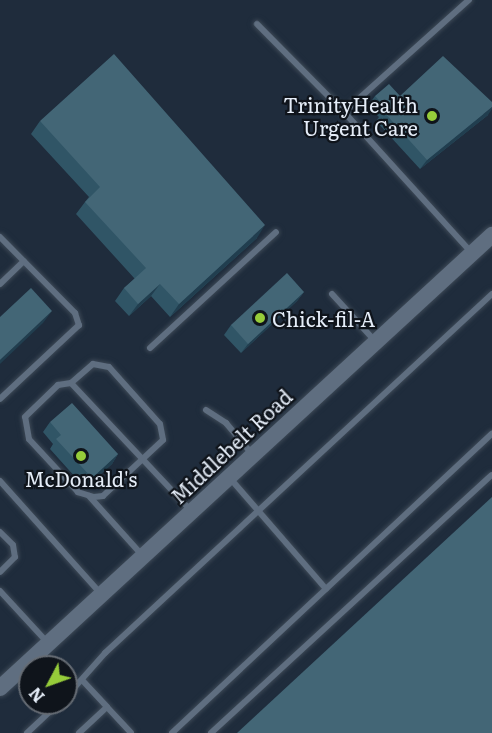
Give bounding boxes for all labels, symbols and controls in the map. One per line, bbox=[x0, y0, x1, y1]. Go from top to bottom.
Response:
place label: TrinityHealth Urgent Care bbox=[283, 92, 418, 139]
marker: TrinityHealth Urgent Care bbox=[423, 107, 441, 125]
place label: Chick-fil-A bbox=[272, 306, 375, 330]
marker: Chick-fil-A bbox=[253, 311, 267, 325]
street label: Middlebelt Road bbox=[166, 384, 296, 508]
marker: McDonald's bbox=[74, 449, 88, 463]
place label: McDonald's bbox=[25, 466, 137, 490]
north arrow bbox=[18, 655, 78, 715]
text: N bbox=[22, 683, 49, 708]

